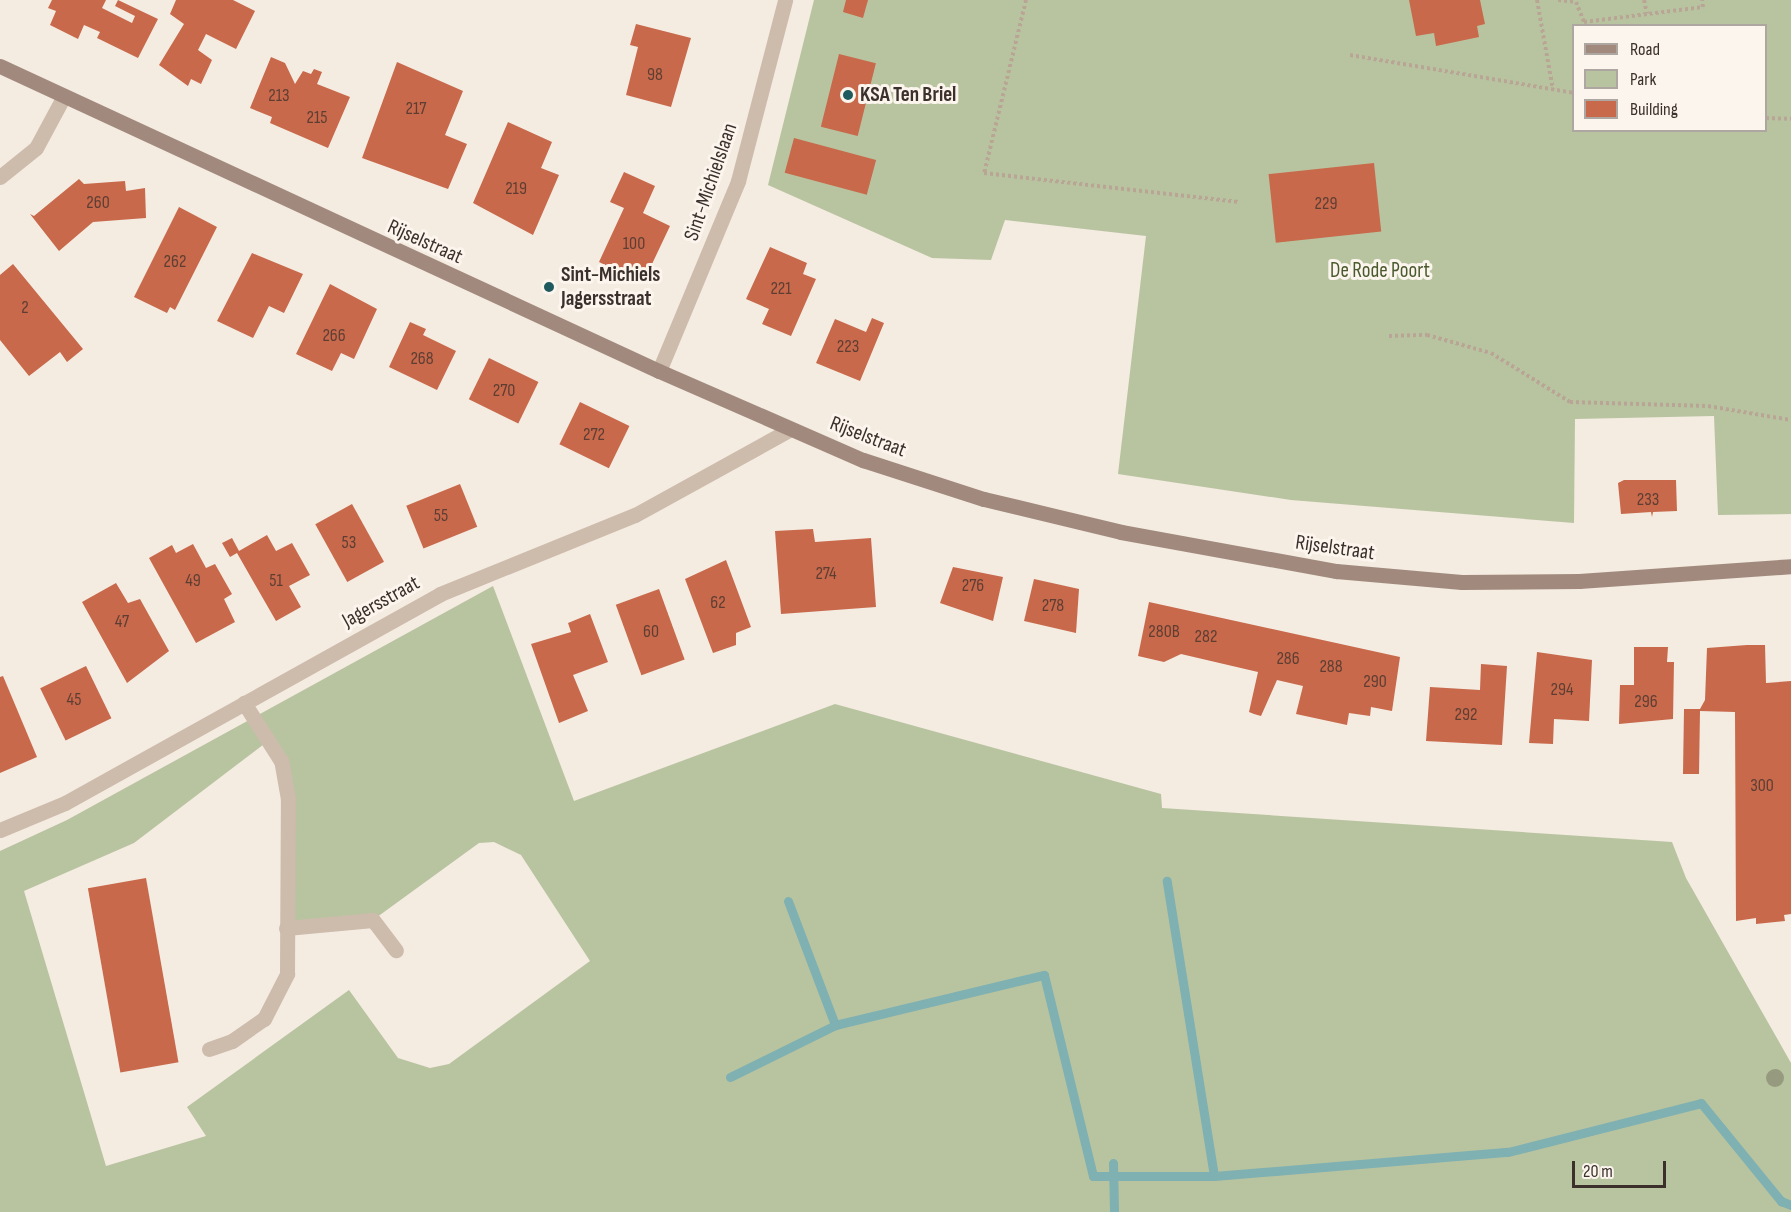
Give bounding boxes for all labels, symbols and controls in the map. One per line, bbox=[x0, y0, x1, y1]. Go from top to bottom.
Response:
legend bbox=[1572, 24, 1767, 132]
text: Road bbox=[1630, 39, 1660, 60]
house number: 98 bbox=[647, 64, 663, 86]
text: Park bbox=[1630, 69, 1656, 90]
place label: KSA Ten Briel bbox=[860, 82, 956, 108]
house number: 213 bbox=[268, 85, 290, 107]
marker: KSA Ten Briel bbox=[841, 88, 855, 102]
house number: 217 bbox=[406, 98, 426, 120]
text: Building bbox=[1630, 99, 1678, 120]
house number: 215 bbox=[307, 107, 327, 129]
street label: Sint-Michielslaan bbox=[679, 120, 743, 244]
house number: 219 bbox=[505, 178, 527, 200]
house number: 260 bbox=[86, 192, 110, 214]
house number: 229 bbox=[1315, 193, 1337, 215]
street label: Rijselstraat bbox=[384, 214, 466, 270]
house number: 100 bbox=[623, 233, 645, 255]
house number: 262 bbox=[164, 251, 186, 273]
park label: De Rode Poort bbox=[1330, 258, 1430, 284]
place label: Sint-Michiels Jagersstraat bbox=[561, 262, 660, 312]
house number: 221 bbox=[770, 278, 792, 300]
marker: Sint-Michiels Jagersstraat bbox=[542, 280, 556, 294]
house number: 2 bbox=[21, 297, 29, 319]
house number: 266 bbox=[322, 325, 346, 347]
house number: 223 bbox=[837, 336, 859, 358]
house number: 268 bbox=[410, 348, 434, 370]
house number: 270 bbox=[493, 380, 515, 402]
street label: Rijselstraat bbox=[826, 411, 910, 463]
house number: 272 bbox=[583, 424, 605, 446]
house number: 233 bbox=[1637, 489, 1659, 511]
house number: 55 bbox=[434, 505, 448, 527]
street label: Rijselstraat bbox=[1294, 530, 1376, 566]
house number: 53 bbox=[342, 532, 356, 554]
house number: 274 bbox=[815, 563, 837, 585]
house number: 49 bbox=[185, 570, 201, 592]
house number: 51 bbox=[269, 570, 283, 592]
street label: Jagersstraat bbox=[338, 571, 424, 633]
house number: 276 bbox=[962, 575, 984, 597]
house number: 62 bbox=[710, 592, 726, 614]
house number: 278 bbox=[1042, 595, 1064, 617]
house number: 47 bbox=[115, 611, 129, 633]
house number: 60 bbox=[643, 621, 659, 643]
house number: 280B bbox=[1148, 621, 1180, 643]
house number: 282 bbox=[1195, 626, 1217, 648]
house number: 286 bbox=[1276, 648, 1300, 670]
house number: 288 bbox=[1319, 656, 1343, 678]
house number: 290 bbox=[1363, 671, 1387, 693]
house number: 294 bbox=[1551, 679, 1573, 701]
house number: 45 bbox=[67, 689, 81, 711]
house number: 296 bbox=[1634, 691, 1658, 713]
house number: 292 bbox=[1455, 704, 1477, 726]
house number: 300 bbox=[1750, 775, 1774, 797]
scale bar bbox=[1575, 1149, 1670, 1187]
text: 20 m bbox=[1583, 1161, 1613, 1182]

